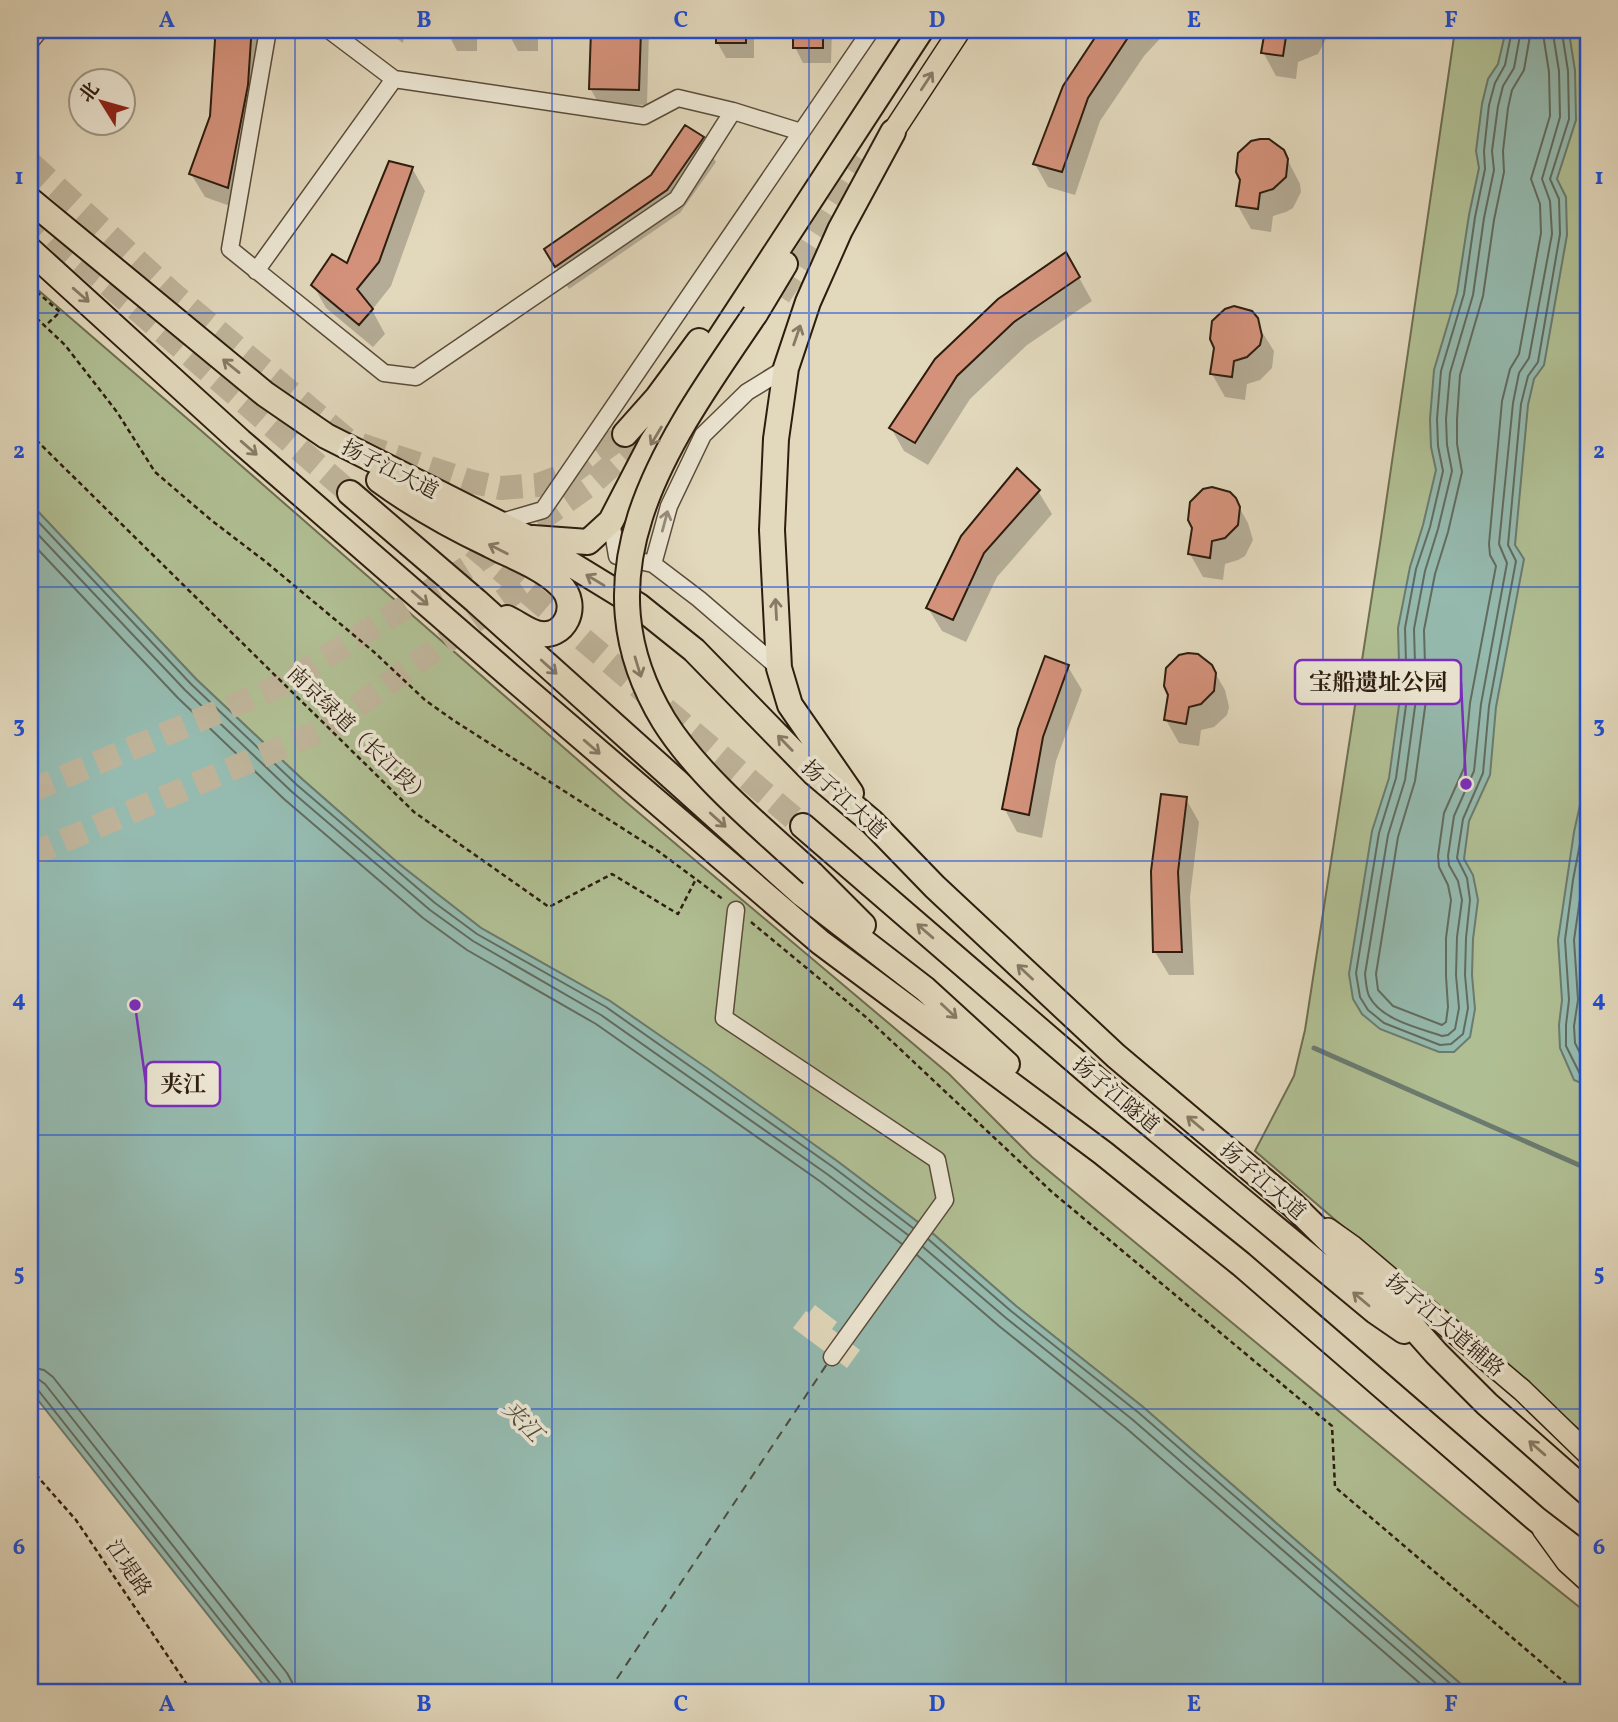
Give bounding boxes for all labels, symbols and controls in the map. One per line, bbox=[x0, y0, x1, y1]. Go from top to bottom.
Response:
text: A bbox=[159, 5, 175, 37]
text: B bbox=[416, 5, 432, 37]
text: C bbox=[674, 5, 688, 37]
text: D bbox=[929, 5, 946, 37]
text: E bbox=[1187, 5, 1201, 37]
text: F bbox=[1444, 5, 1458, 37]
north arrow bbox=[66, 66, 136, 136]
one-way arrow bbox=[919, 72, 934, 91]
text: 北 bbox=[74, 78, 106, 108]
text: 1 bbox=[14, 162, 24, 194]
text: 1 bbox=[1594, 162, 1604, 194]
one-way arrow bbox=[72, 287, 90, 303]
one-way arrow bbox=[792, 325, 804, 347]
one-way arrow bbox=[222, 358, 240, 374]
one-way arrow bbox=[649, 425, 663, 445]
street label: 扬子江大道 bbox=[336, 434, 443, 507]
text: 2 bbox=[13, 436, 25, 468]
text: 2 bbox=[1593, 436, 1605, 468]
one-way arrow bbox=[240, 440, 257, 457]
one-way arrow bbox=[659, 510, 672, 533]
one-way arrow bbox=[488, 542, 509, 556]
one-way arrow bbox=[585, 572, 605, 586]
one-way arrow bbox=[411, 590, 429, 606]
one-way arrow bbox=[770, 598, 783, 621]
one-way arrow bbox=[633, 655, 645, 677]
one-way arrow bbox=[540, 659, 557, 676]
street label: 南京绿道（长江段） bbox=[280, 660, 436, 812]
callout: 宝船遗址公园 bbox=[1295, 660, 1461, 704]
text: 宝船遗址公园 bbox=[1309, 668, 1447, 700]
text: 3 bbox=[13, 710, 25, 742]
text: 3 bbox=[1593, 710, 1605, 742]
one-way arrow bbox=[776, 735, 793, 752]
one-way arrow bbox=[583, 739, 601, 755]
street label: 扬子江大道 bbox=[794, 754, 892, 846]
one-way arrow bbox=[709, 811, 726, 828]
one-way arrow bbox=[916, 923, 934, 939]
one-way arrow bbox=[1017, 963, 1034, 980]
text: 4 bbox=[12, 984, 26, 1016]
text: 4 bbox=[1592, 984, 1606, 1016]
one-way arrow bbox=[940, 1003, 957, 1020]
street label: 扬子江隧道 bbox=[1065, 1051, 1165, 1141]
callout: 夹江 bbox=[146, 1062, 220, 1106]
text: 夹江 bbox=[160, 1070, 206, 1102]
one-way arrow bbox=[1187, 1115, 1205, 1131]
street label: 扬子江大道 bbox=[1213, 1137, 1311, 1228]
text: 5 bbox=[13, 1258, 25, 1290]
text: 5 bbox=[1593, 1258, 1605, 1290]
street label: 扬子江大道辅路 bbox=[1378, 1268, 1510, 1385]
one-way arrow bbox=[1352, 1291, 1370, 1307]
water label: 夹江 bbox=[494, 1395, 551, 1452]
one-way arrow bbox=[1528, 1440, 1546, 1456]
text: 6 bbox=[13, 1532, 25, 1564]
text: 6 bbox=[1593, 1532, 1605, 1564]
street label: 江堤路 bbox=[98, 1535, 157, 1603]
text: A bbox=[159, 1689, 175, 1721]
text: B bbox=[416, 1689, 432, 1721]
text: C bbox=[674, 1689, 688, 1721]
text: D bbox=[929, 1689, 946, 1721]
text: E bbox=[1187, 1689, 1201, 1721]
text: F bbox=[1444, 1689, 1458, 1721]

